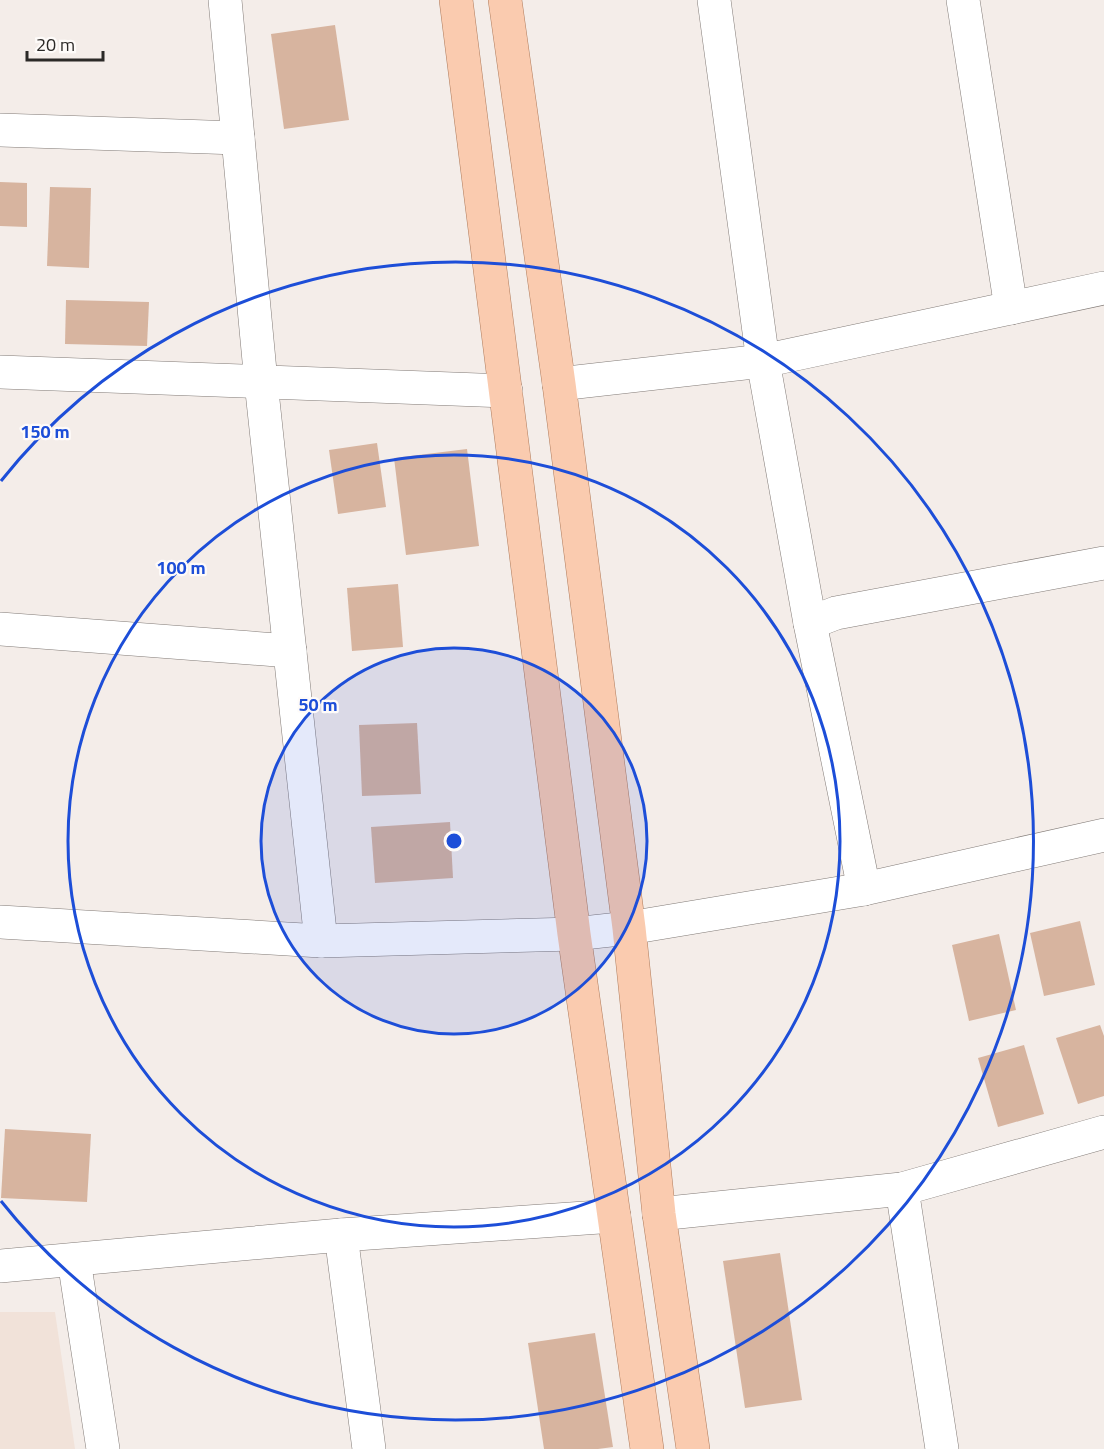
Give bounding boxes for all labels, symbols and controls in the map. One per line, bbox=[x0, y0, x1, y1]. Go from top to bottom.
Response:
scale bar bbox=[27, 24, 104, 62]
text: 20 m bbox=[36, 31, 75, 58]
text: 150 m bbox=[20, 418, 70, 445]
text: 100 m bbox=[156, 554, 206, 581]
text: 50 m bbox=[298, 691, 338, 718]
centre of rings bbox=[444, 831, 464, 851]

